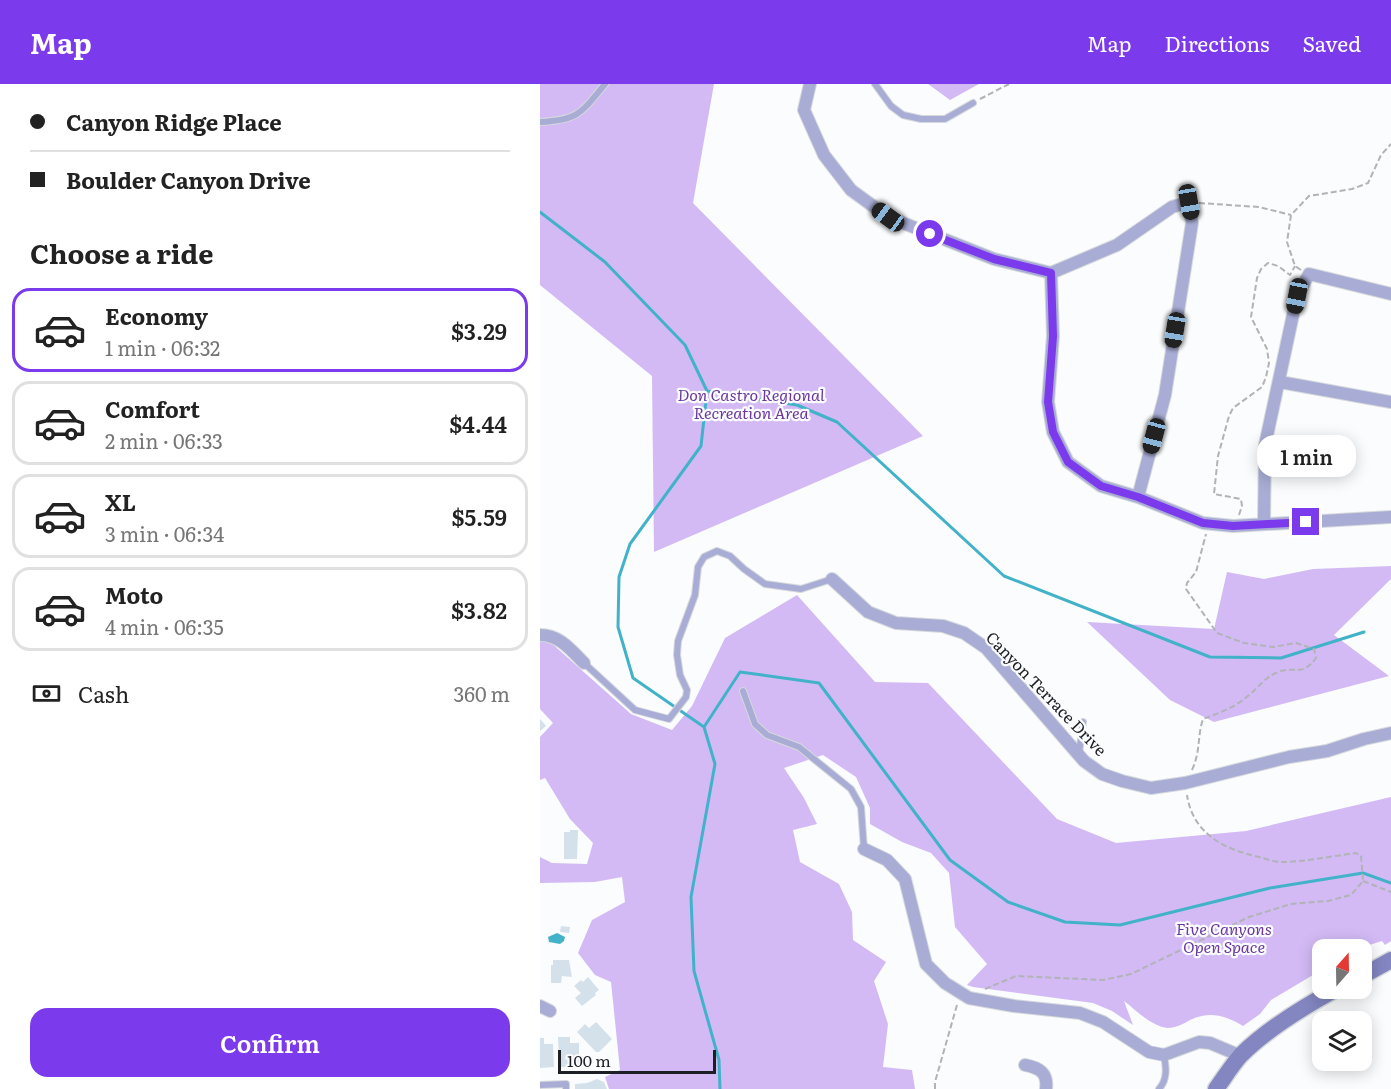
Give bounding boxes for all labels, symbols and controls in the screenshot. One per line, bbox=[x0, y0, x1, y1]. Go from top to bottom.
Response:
text: Map bbox=[30, 21, 92, 63]
text: Map bbox=[1087, 27, 1132, 58]
text: Directions bbox=[1165, 27, 1270, 58]
text: Saved bbox=[1303, 27, 1361, 58]
text: Canyon Ridge Place bbox=[66, 105, 282, 138]
text: Boulder Canyon Drive bbox=[66, 163, 311, 196]
car bbox=[1177, 183, 1201, 221]
car bbox=[868, 199, 908, 235]
route start bbox=[916, 220, 943, 247]
text: Choose a ride bbox=[30, 232, 213, 272]
car bbox=[1285, 277, 1309, 315]
text: Economy bbox=[105, 299, 208, 332]
icon: car bbox=[33, 303, 87, 357]
car bbox=[1163, 311, 1187, 349]
text: $3.29 bbox=[451, 314, 507, 347]
text: 1 min · 06:32 bbox=[105, 332, 220, 362]
park label: Don Castro Regional Recreation Area bbox=[677, 382, 825, 424]
text: Comfort bbox=[105, 392, 200, 425]
icon: car bbox=[33, 396, 87, 450]
text: $4.44 bbox=[449, 407, 507, 440]
car bbox=[1141, 416, 1167, 456]
text: 2 min · 06:33 bbox=[105, 425, 223, 455]
callout: 1 min bbox=[1256, 435, 1356, 477]
text: 1 min bbox=[1280, 441, 1333, 471]
text: XL bbox=[105, 485, 136, 518]
icon: car bbox=[33, 489, 87, 543]
text: $5.59 bbox=[452, 500, 507, 533]
route end bbox=[1292, 508, 1319, 535]
text: 3 min · 06:34 bbox=[105, 518, 224, 548]
text: Moto bbox=[105, 578, 163, 611]
icon: car bbox=[33, 582, 87, 636]
text: $3.82 bbox=[451, 593, 507, 626]
text: 4 min · 06:35 bbox=[105, 611, 224, 641]
street label: Canyon Terrace Drive bbox=[981, 625, 1113, 761]
icon: cash bbox=[30, 677, 63, 710]
text: Cash bbox=[78, 677, 129, 710]
text: 360 m bbox=[453, 678, 510, 708]
park label: Five Canyons Open Space bbox=[1176, 916, 1272, 958]
north arrow bbox=[1312, 939, 1372, 999]
map controls bbox=[1312, 939, 1372, 1071]
button: Confirm bbox=[30, 1008, 510, 1077]
button: layers bbox=[1312, 1011, 1372, 1071]
scale bar bbox=[558, 1047, 716, 1074]
text: 100 m bbox=[567, 1048, 611, 1072]

